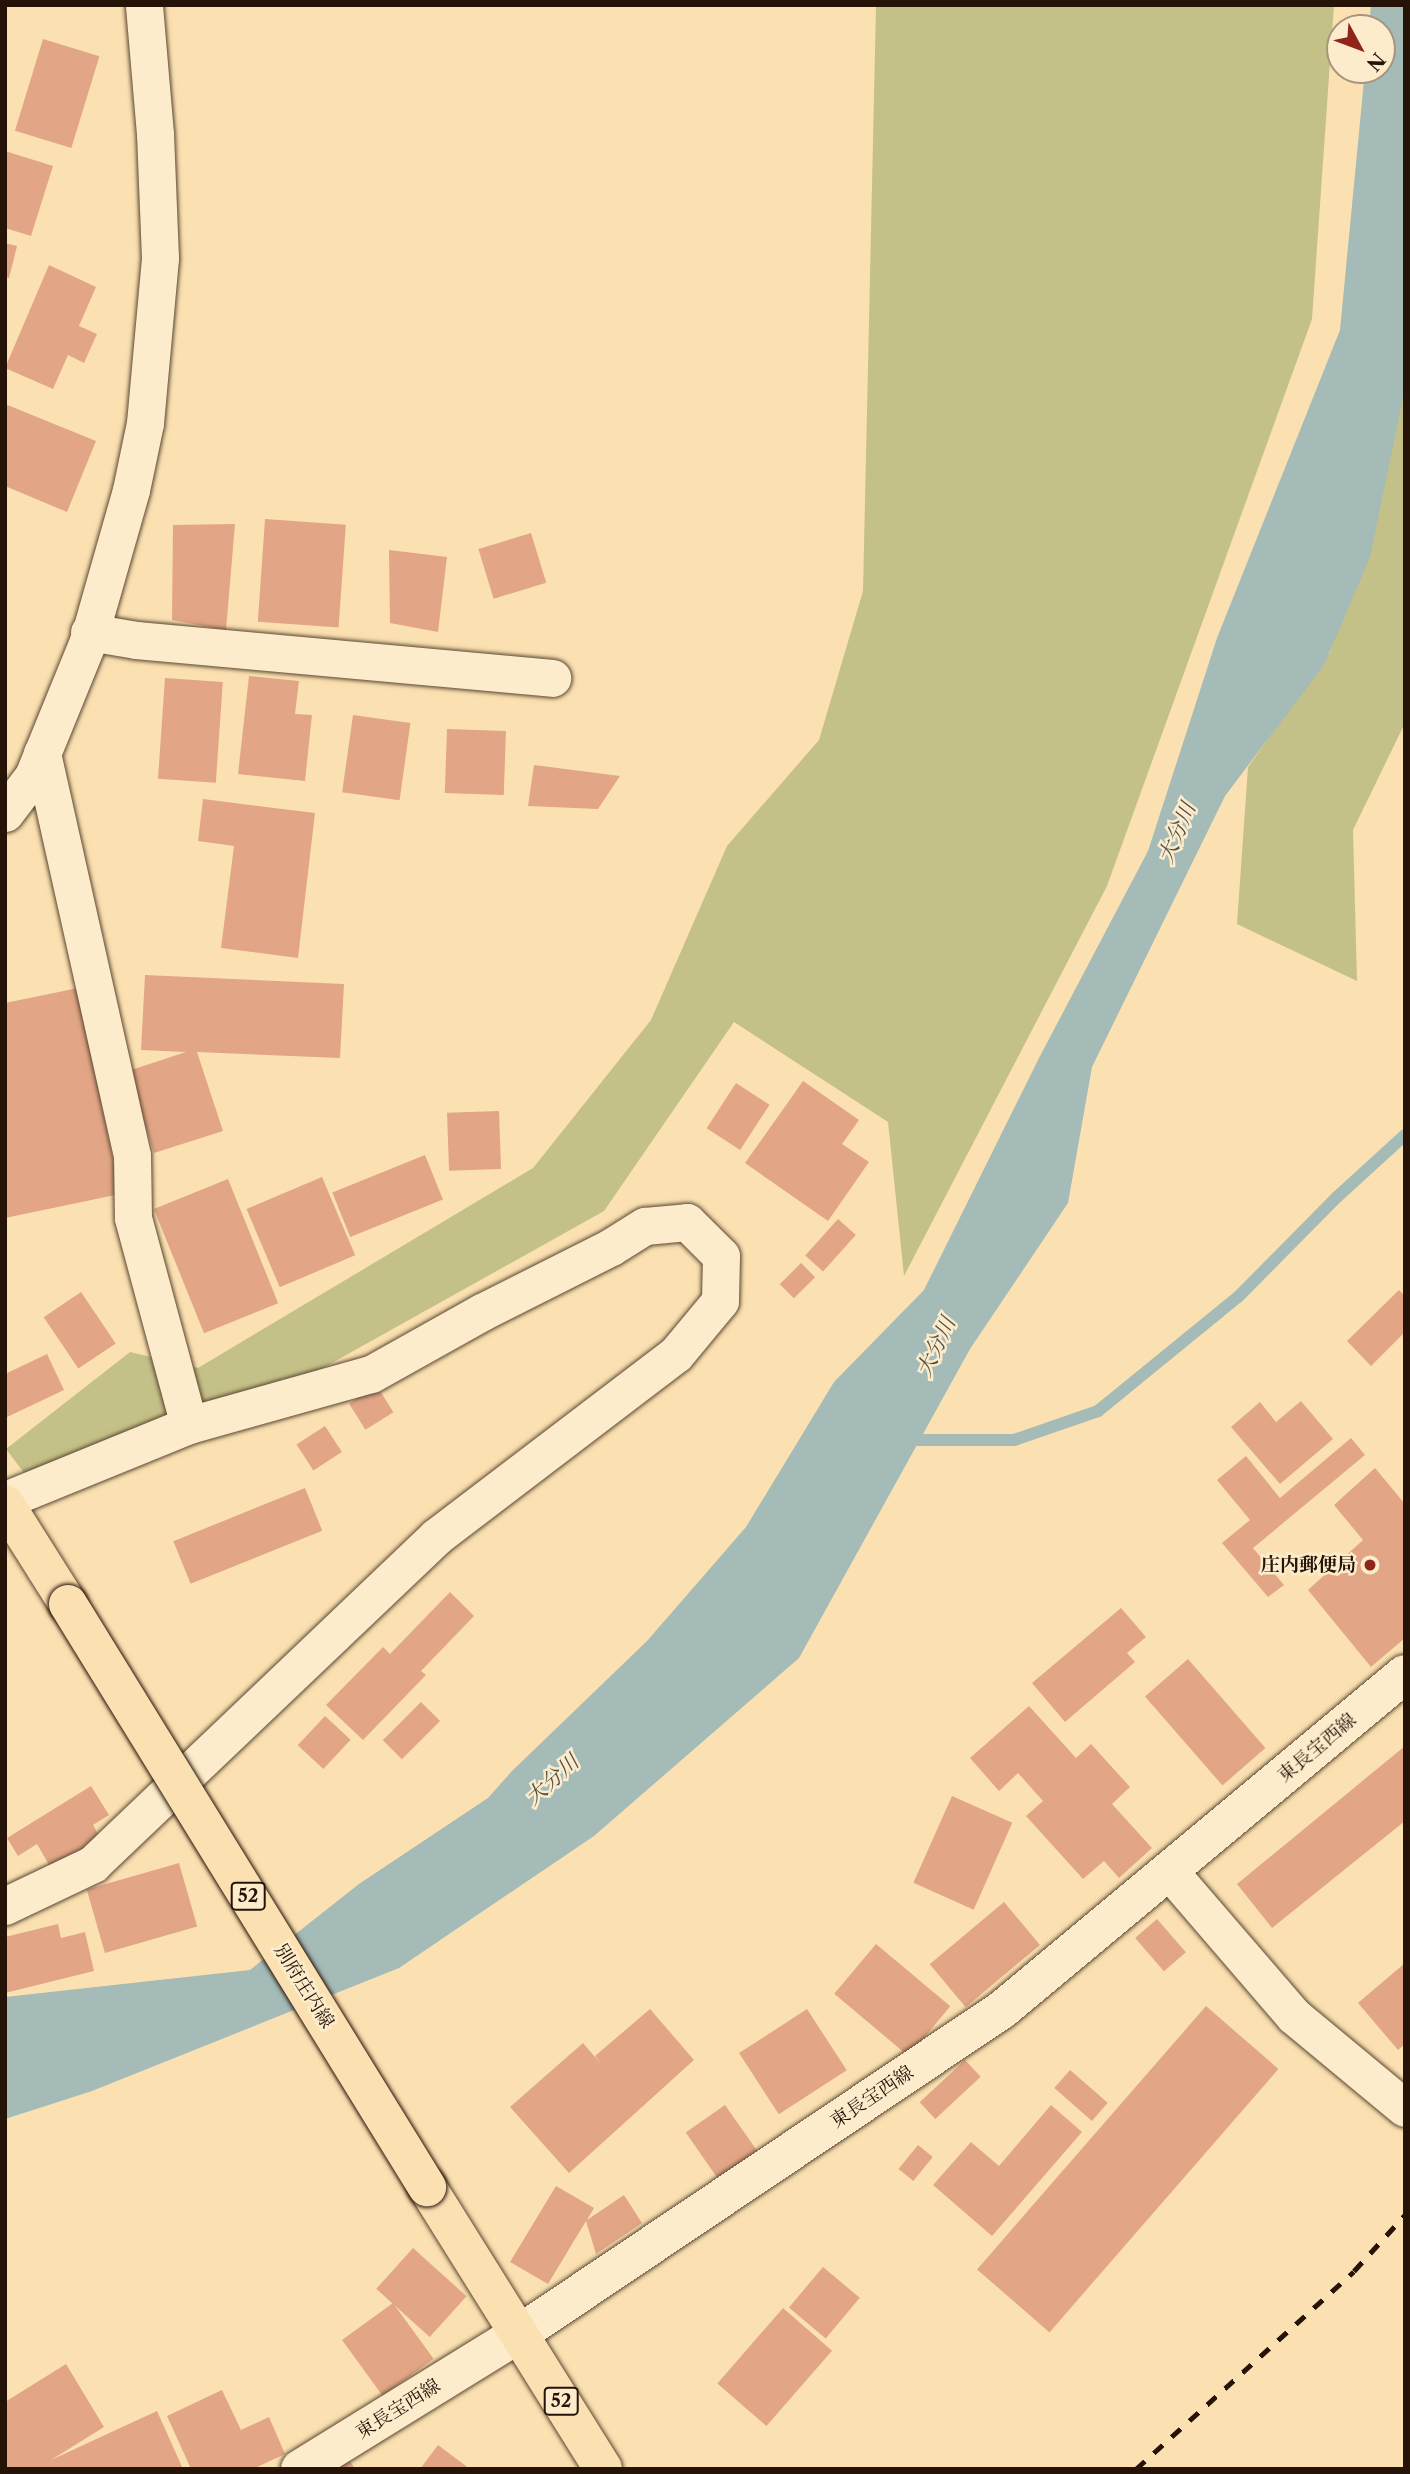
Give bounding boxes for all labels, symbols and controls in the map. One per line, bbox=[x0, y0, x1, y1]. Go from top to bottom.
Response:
north arrow bbox=[1326, 14, 1396, 84]
text: N bbox=[1362, 48, 1390, 76]
water label: 大分川 bbox=[1153, 799, 1201, 867]
water label: 大分川 bbox=[911, 1313, 961, 1381]
place label: 庄内郵便局 bbox=[1261, 1554, 1356, 1576]
marker: 庄内郵便局 bbox=[1362, 1557, 1378, 1573]
street label: 東長宝西線 bbox=[1273, 1709, 1361, 1787]
water label: 大分川 bbox=[520, 1750, 584, 1810]
road number: 52 bbox=[230, 1882, 266, 1910]
street label: 別府庄内線 bbox=[269, 1940, 339, 2032]
street label: 東長宝西線 bbox=[826, 2061, 918, 2133]
street label: 東長宝西線 bbox=[352, 2374, 444, 2444]
road number: 52 bbox=[544, 2386, 578, 2416]

